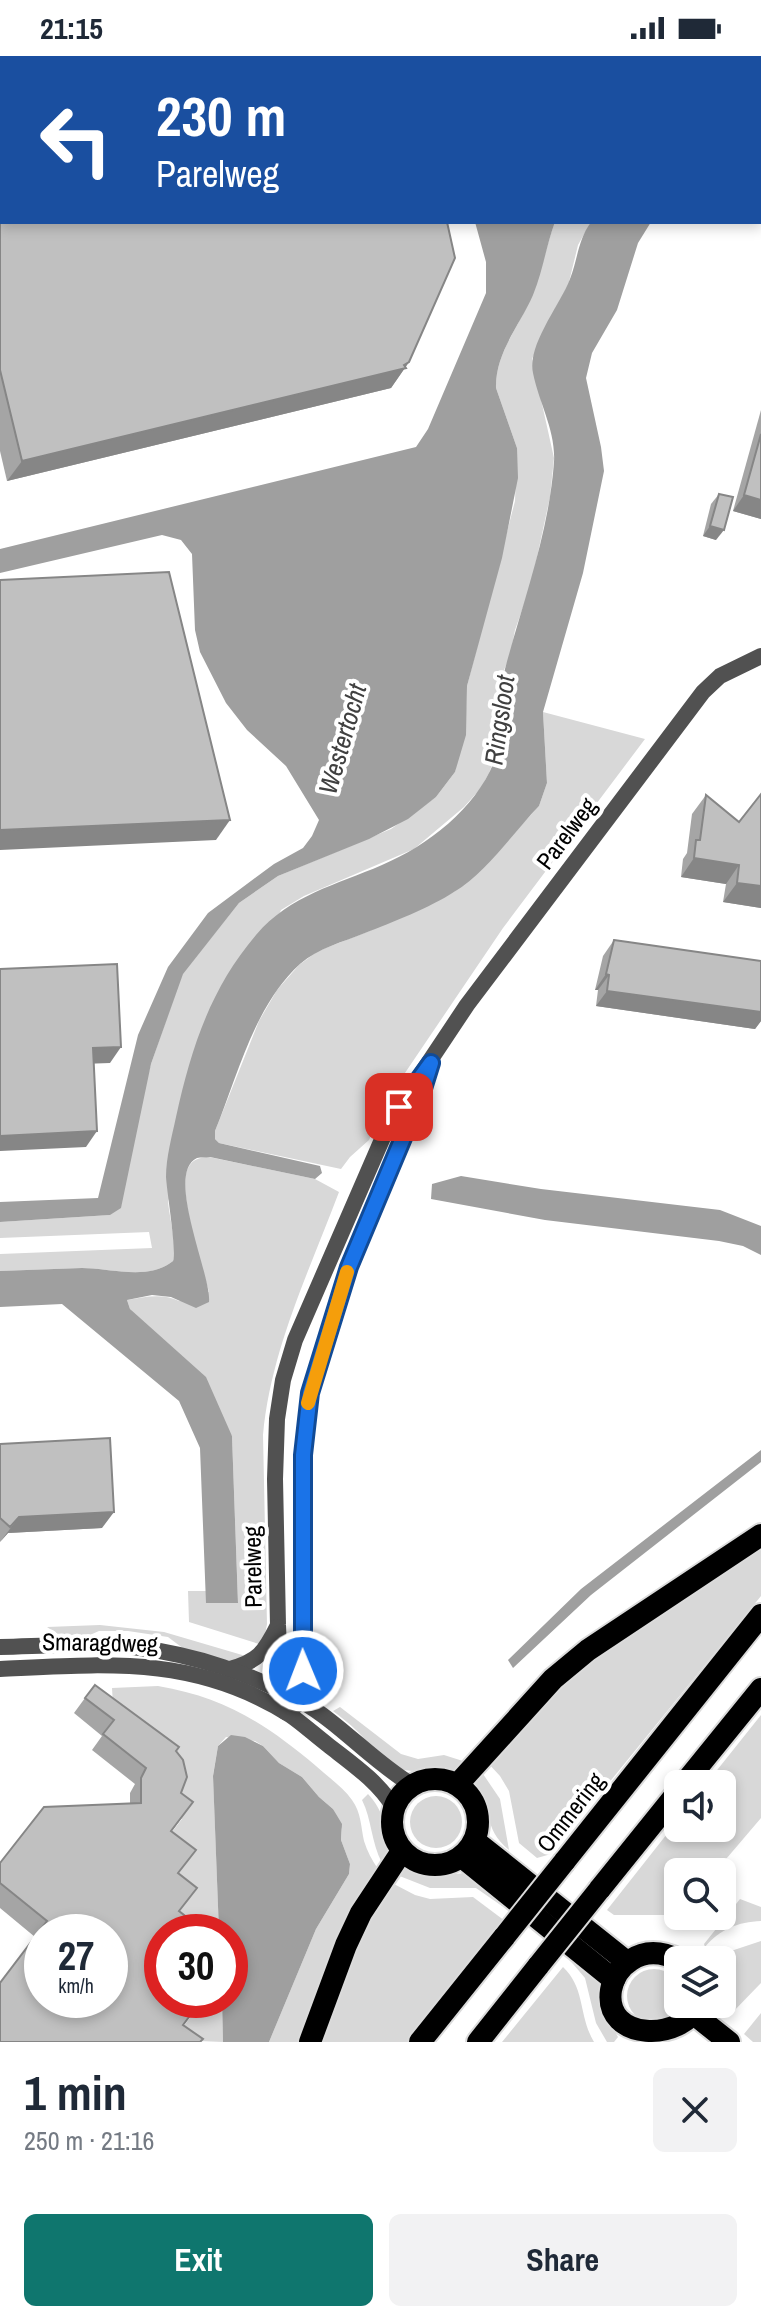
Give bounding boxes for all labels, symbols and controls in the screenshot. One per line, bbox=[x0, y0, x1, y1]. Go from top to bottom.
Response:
text: 21:15 bbox=[40, 8, 103, 48]
text: 230 m bbox=[156, 78, 286, 153]
icon: left bbox=[24, 88, 128, 192]
text: Parelweg bbox=[156, 150, 279, 198]
water label: Ringsloot bbox=[475, 672, 523, 767]
water label: Westertocht bbox=[310, 679, 375, 798]
street label: Parelweg bbox=[529, 791, 603, 875]
pin bbox=[365, 1073, 433, 1141]
icon: arrive bbox=[377, 1085, 421, 1129]
street label: Parelweg bbox=[235, 1526, 269, 1608]
street label: Smaragdweg bbox=[42, 1625, 158, 1659]
position arrow bbox=[261, 1629, 345, 1713]
street label: Ommering bbox=[529, 1765, 611, 1858]
map controls bbox=[664, 1770, 736, 2018]
button: sound bbox=[664, 1770, 736, 1842]
button: search bbox=[664, 1858, 736, 1930]
speed limit sign: 30 bbox=[144, 1914, 248, 2018]
text: 27 bbox=[58, 1929, 94, 1982]
button: layers bbox=[664, 1946, 736, 2018]
text: km/h bbox=[58, 1972, 94, 1999]
text: 1 min bbox=[24, 2060, 127, 2125]
button: close bbox=[653, 2068, 737, 2152]
text: 250 m · 21:16 bbox=[24, 2123, 154, 2158]
button: Exit bbox=[24, 2214, 373, 2306]
button: Share bbox=[389, 2214, 737, 2306]

